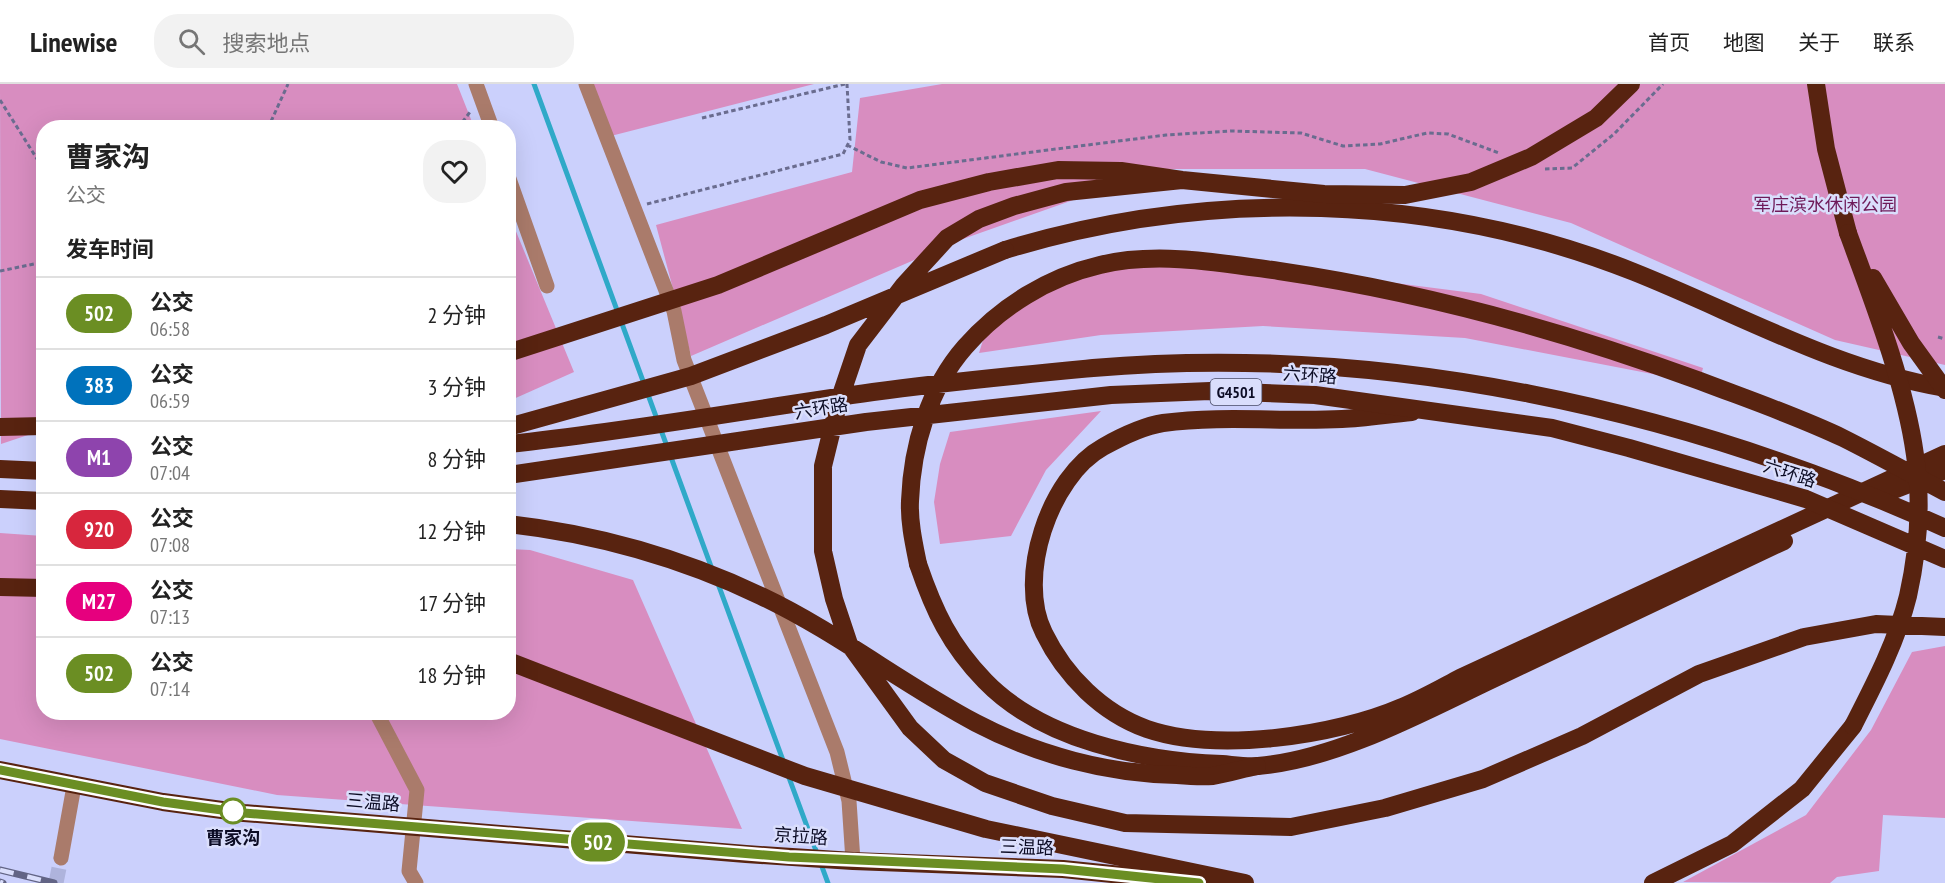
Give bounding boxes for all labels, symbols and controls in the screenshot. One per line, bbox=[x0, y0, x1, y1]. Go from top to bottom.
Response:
search box bbox=[154, 14, 574, 68]
text: Linewise bbox=[30, 23, 118, 60]
icon: search bbox=[175, 25, 208, 58]
text: 搜索地点 bbox=[223, 29, 311, 57]
text: 首页 bbox=[1648, 29, 1690, 56]
text: 地图 bbox=[1723, 29, 1765, 56]
text: 关于 bbox=[1798, 29, 1840, 56]
text: 联系 bbox=[1873, 29, 1915, 56]
text: 曹家沟 bbox=[66, 138, 150, 175]
button: heart bbox=[423, 140, 486, 203]
text: 公交 bbox=[66, 182, 106, 208]
park label: 军庄滨水休闲公园 bbox=[1753, 193, 1897, 216]
text: 发车时间 bbox=[66, 235, 154, 263]
text: 公交 bbox=[150, 288, 194, 316]
text: 502 bbox=[84, 300, 114, 327]
text: 2 分钟 bbox=[427, 301, 486, 329]
text: 06:58 bbox=[150, 316, 190, 342]
text: 公交 bbox=[150, 360, 194, 388]
street label: 六环路 bbox=[1282, 362, 1338, 388]
text: 383 bbox=[84, 372, 114, 399]
text: 3 分钟 bbox=[427, 373, 486, 401]
road number: G4501 bbox=[1210, 379, 1262, 405]
text: 06:59 bbox=[150, 388, 190, 414]
street label: 六环路 bbox=[793, 392, 849, 424]
text: 公交 bbox=[150, 432, 194, 460]
text: M1 bbox=[87, 444, 111, 471]
text: 8 分钟 bbox=[427, 445, 486, 473]
street label: 六环路 bbox=[1761, 454, 1819, 492]
text: 07:04 bbox=[150, 460, 190, 486]
text: 公交 bbox=[150, 504, 194, 532]
text: 920 bbox=[84, 516, 114, 543]
text: 12 分钟 bbox=[418, 517, 486, 545]
text: 07:08 bbox=[150, 532, 190, 558]
text: 公交 bbox=[150, 576, 194, 604]
text: M27 bbox=[82, 588, 116, 615]
text: 17 分钟 bbox=[418, 589, 486, 617]
text: 07:13 bbox=[150, 604, 190, 630]
text: 公交 bbox=[150, 648, 194, 676]
text: 502 bbox=[84, 660, 114, 687]
text: 18 分钟 bbox=[418, 661, 486, 689]
text: 07:14 bbox=[150, 676, 190, 702]
street label: 三温路 bbox=[345, 788, 401, 816]
marker: 曹家沟 bbox=[220, 798, 246, 824]
line badge: 502 bbox=[564, 822, 632, 861]
street label: 京拉路 bbox=[773, 823, 829, 849]
place label: 曹家沟 bbox=[206, 826, 260, 849]
text: 502 bbox=[583, 829, 613, 856]
street label: 三温路 bbox=[1000, 835, 1054, 859]

